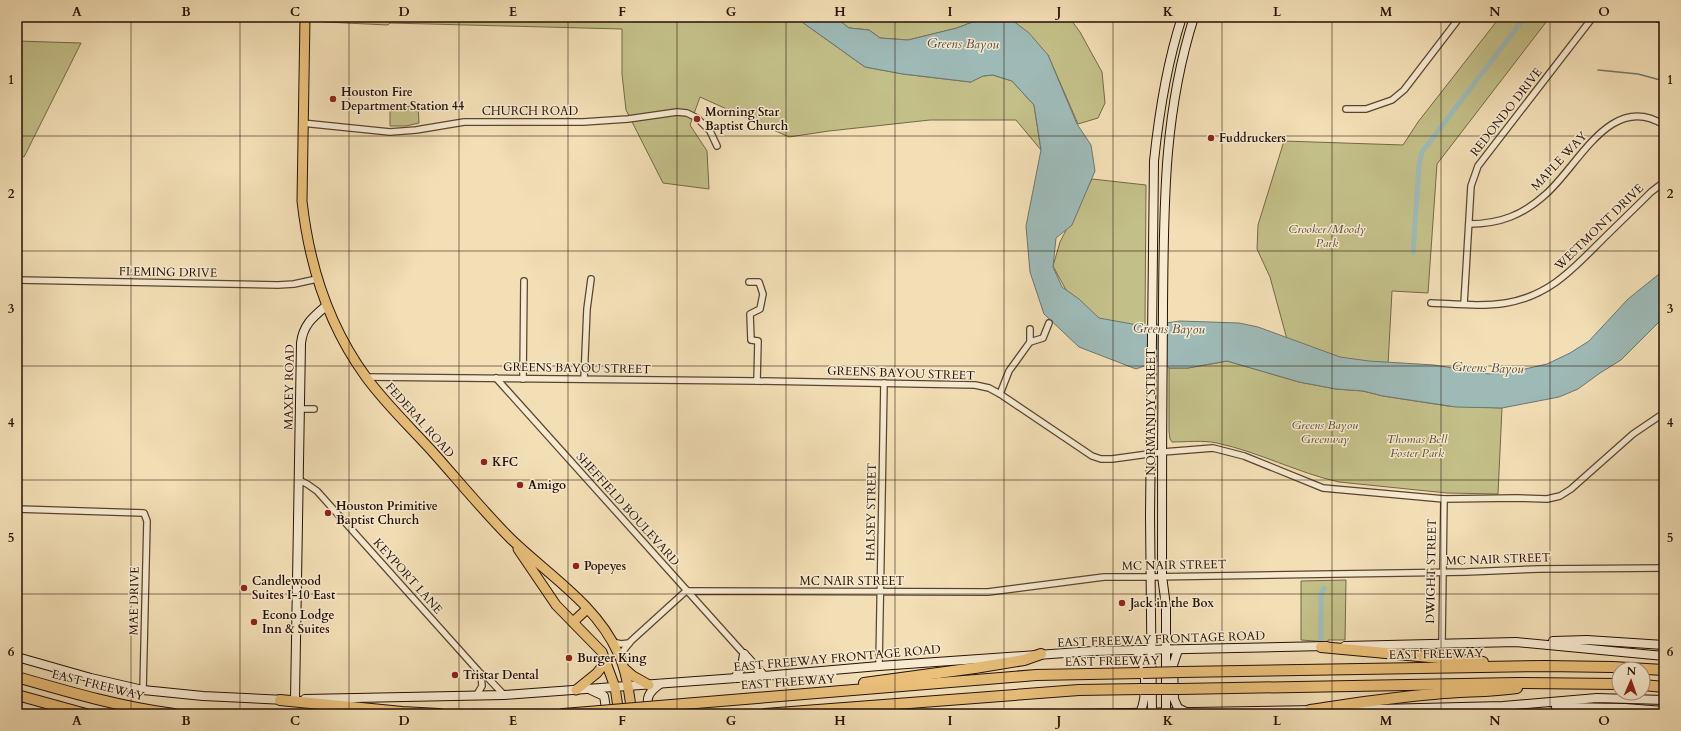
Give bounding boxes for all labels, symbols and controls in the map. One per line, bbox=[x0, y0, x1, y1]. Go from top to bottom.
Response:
text: A bbox=[72, 3, 82, 21]
text: B bbox=[181, 3, 191, 21]
text: C bbox=[290, 3, 300, 21]
text: D bbox=[398, 3, 410, 21]
text: E bbox=[509, 3, 517, 21]
text: F bbox=[618, 3, 626, 21]
text: G bbox=[726, 3, 737, 21]
text: H bbox=[834, 3, 846, 21]
text: I bbox=[947, 3, 953, 21]
text: J bbox=[1055, 3, 1062, 21]
text: K bbox=[1163, 3, 1174, 21]
text: L bbox=[1273, 3, 1282, 21]
text: M bbox=[1380, 3, 1393, 21]
text: N bbox=[1489, 3, 1501, 21]
text: O bbox=[1598, 3, 1610, 21]
water label: Greens Bayou bbox=[927, 34, 999, 54]
street label: REDONDO DRIVE bbox=[1467, 65, 1545, 159]
text: 1 bbox=[8, 71, 14, 89]
text: 1 bbox=[1667, 71, 1673, 89]
place label: Houston Fire Department Station 44 bbox=[341, 84, 464, 114]
marker: Houston Fire Department Station 44 bbox=[328, 94, 338, 104]
street label: CHURCH ROAD bbox=[482, 103, 579, 119]
place label: Morning Star Baptist Church bbox=[705, 104, 789, 134]
marker: Morning Star Baptist Church bbox=[692, 114, 702, 124]
street label: MAPLE WAY bbox=[1527, 128, 1591, 194]
place label: Fuddruckers bbox=[1219, 130, 1286, 146]
marker: Fuddruckers bbox=[1206, 133, 1216, 143]
street label: WESTMONT DRIVE bbox=[1550, 180, 1647, 274]
text: 2 bbox=[8, 185, 15, 203]
text: 2 bbox=[1667, 185, 1674, 203]
park label: Crooker/Moody Park bbox=[1289, 221, 1366, 251]
street label: FLEMING DRIVE bbox=[119, 263, 217, 281]
text: 3 bbox=[8, 300, 15, 318]
text: 3 bbox=[1667, 300, 1674, 318]
water label: Greens Bayou bbox=[1133, 319, 1205, 339]
street label: MAXEY ROAD bbox=[280, 344, 298, 430]
street label: NORMANDY STREET bbox=[1143, 348, 1159, 476]
water label: Greens Bayou bbox=[1452, 358, 1525, 378]
street label: GREENS BAYOU STREET bbox=[503, 359, 651, 377]
street label: GREENS BAYOU STREET bbox=[827, 362, 975, 384]
street label: FEDERAL ROAD bbox=[382, 379, 458, 461]
text: 4 bbox=[8, 414, 15, 432]
text: 4 bbox=[1667, 414, 1674, 432]
park label: Greens Bayou Greenway bbox=[1292, 417, 1358, 447]
park label: Thomas Bell Foster Park bbox=[1387, 431, 1448, 461]
street label: SHEFFIELD BOULEVARD bbox=[573, 449, 683, 569]
place label: KFC bbox=[492, 454, 518, 470]
marker: KFC bbox=[479, 457, 489, 467]
street label: HALSEY STREET bbox=[862, 463, 880, 561]
place label: Amigo bbox=[528, 477, 566, 493]
marker: Amigo bbox=[515, 480, 525, 490]
place label: Houston Primitive Baptist Church bbox=[336, 498, 438, 528]
marker: Houston Primitive Baptist Church bbox=[323, 508, 333, 518]
street label: DWIGHT STREET bbox=[1422, 518, 1440, 624]
text: 5 bbox=[8, 529, 14, 547]
text: 5 bbox=[1667, 529, 1673, 547]
street label: KEYPORT LANE bbox=[370, 535, 446, 617]
street label: MC NAIR STREET bbox=[1445, 549, 1551, 569]
street label: MC NAIR STREET bbox=[1121, 556, 1227, 574]
place label: Popeyes bbox=[584, 558, 626, 574]
marker: Popeyes bbox=[571, 561, 581, 571]
street label: MAE DRIVE bbox=[125, 566, 143, 636]
place label: Candlewood Suites I-10 East bbox=[252, 573, 336, 603]
street label: MC NAIR STREET bbox=[800, 573, 905, 589]
marker: Candlewood Suites I-10 East bbox=[239, 583, 249, 593]
place label: Jack in the Box bbox=[1128, 595, 1215, 611]
marker: Jack in the Box bbox=[1117, 598, 1127, 608]
place label: Econo Lodge Inn & Suites bbox=[262, 607, 334, 637]
marker: Econo Lodge Inn & Suites bbox=[249, 617, 259, 627]
street label: EAST FREEWAY FRONTAGE ROAD bbox=[1057, 627, 1266, 651]
street label: EAST FREEWAY FRONTAGE ROAD bbox=[733, 641, 942, 675]
text: 6 bbox=[8, 643, 15, 661]
text: 6 bbox=[1667, 643, 1674, 661]
street label: EAST FREEWAY bbox=[1389, 645, 1484, 663]
place label: Burger King bbox=[577, 650, 647, 666]
street label: EAST FREEWAY bbox=[1065, 652, 1160, 670]
marker: Burger King bbox=[564, 653, 574, 663]
north arrow bbox=[1611, 661, 1651, 701]
text: N bbox=[1626, 664, 1637, 679]
street label: EAST FREEWAY bbox=[50, 666, 146, 704]
place label: Tristar Dental bbox=[463, 667, 539, 683]
marker: Tristar Dental bbox=[450, 670, 460, 680]
street label: EAST FREEWAY bbox=[740, 671, 836, 693]
text: A bbox=[72, 712, 82, 730]
text: B bbox=[181, 712, 191, 730]
text: C bbox=[290, 712, 300, 730]
text: D bbox=[398, 712, 410, 730]
text: E bbox=[509, 712, 517, 730]
text: F bbox=[618, 712, 626, 730]
text: G bbox=[726, 712, 737, 730]
text: H bbox=[834, 712, 846, 730]
text: I bbox=[947, 712, 953, 730]
text: J bbox=[1055, 712, 1062, 730]
text: K bbox=[1163, 712, 1174, 730]
text: L bbox=[1273, 712, 1282, 730]
text: M bbox=[1380, 712, 1393, 730]
text: N bbox=[1489, 712, 1501, 730]
text: O bbox=[1598, 712, 1610, 730]

